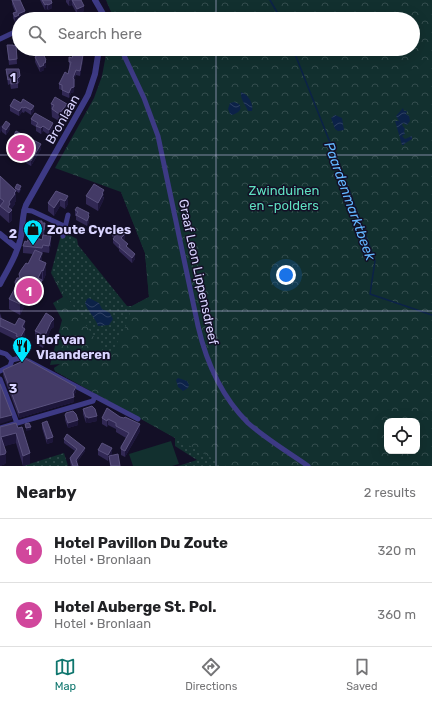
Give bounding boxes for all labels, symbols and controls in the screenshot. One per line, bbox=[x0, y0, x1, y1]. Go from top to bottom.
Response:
search box bbox=[12, 12, 420, 56]
icon: search bbox=[26, 23, 48, 45]
text: Search here bbox=[58, 25, 142, 43]
text: 1 bbox=[10, 70, 16, 85]
street label: Bronlaan bbox=[42, 92, 82, 146]
pin: 2 bbox=[8, 133, 34, 163]
water label: Paardenmarktbeek bbox=[320, 140, 379, 264]
park label: Zwinduinen en -polders bbox=[249, 183, 319, 213]
street label: Graaf Leon Lippensdreef bbox=[176, 198, 221, 346]
shop icon: Zoute Cycles bbox=[22, 218, 44, 246]
place label: Zoute Cycles bbox=[47, 222, 131, 237]
text: 2 bbox=[9, 226, 17, 241]
your location bbox=[276, 265, 296, 285]
pin: 1 bbox=[16, 276, 42, 306]
place label: Hof van Vlaanderen bbox=[36, 332, 110, 362]
restaurant icon: Hof van Vlaanderen bbox=[11, 335, 33, 363]
text: 3 bbox=[9, 381, 18, 396]
map controls bbox=[384, 418, 420, 454]
button: locate bbox=[384, 418, 420, 454]
text: Nearby bbox=[16, 482, 77, 502]
text: 2 results bbox=[364, 485, 416, 500]
text: Hotel Pavillon Du Zoute bbox=[54, 534, 228, 552]
text: 1 bbox=[26, 543, 32, 558]
text: 320 m bbox=[378, 543, 416, 558]
text: Hotel · Bronlaan bbox=[54, 552, 151, 567]
text: Hotel Auberge St. Pol. bbox=[54, 598, 217, 616]
text: 2 bbox=[25, 607, 33, 622]
text: 360 m bbox=[377, 607, 416, 622]
text: Hotel · Bronlaan bbox=[54, 616, 151, 631]
tab: Map bbox=[54, 656, 76, 693]
tab: Directions bbox=[185, 656, 237, 693]
tab: Saved bbox=[346, 656, 378, 693]

